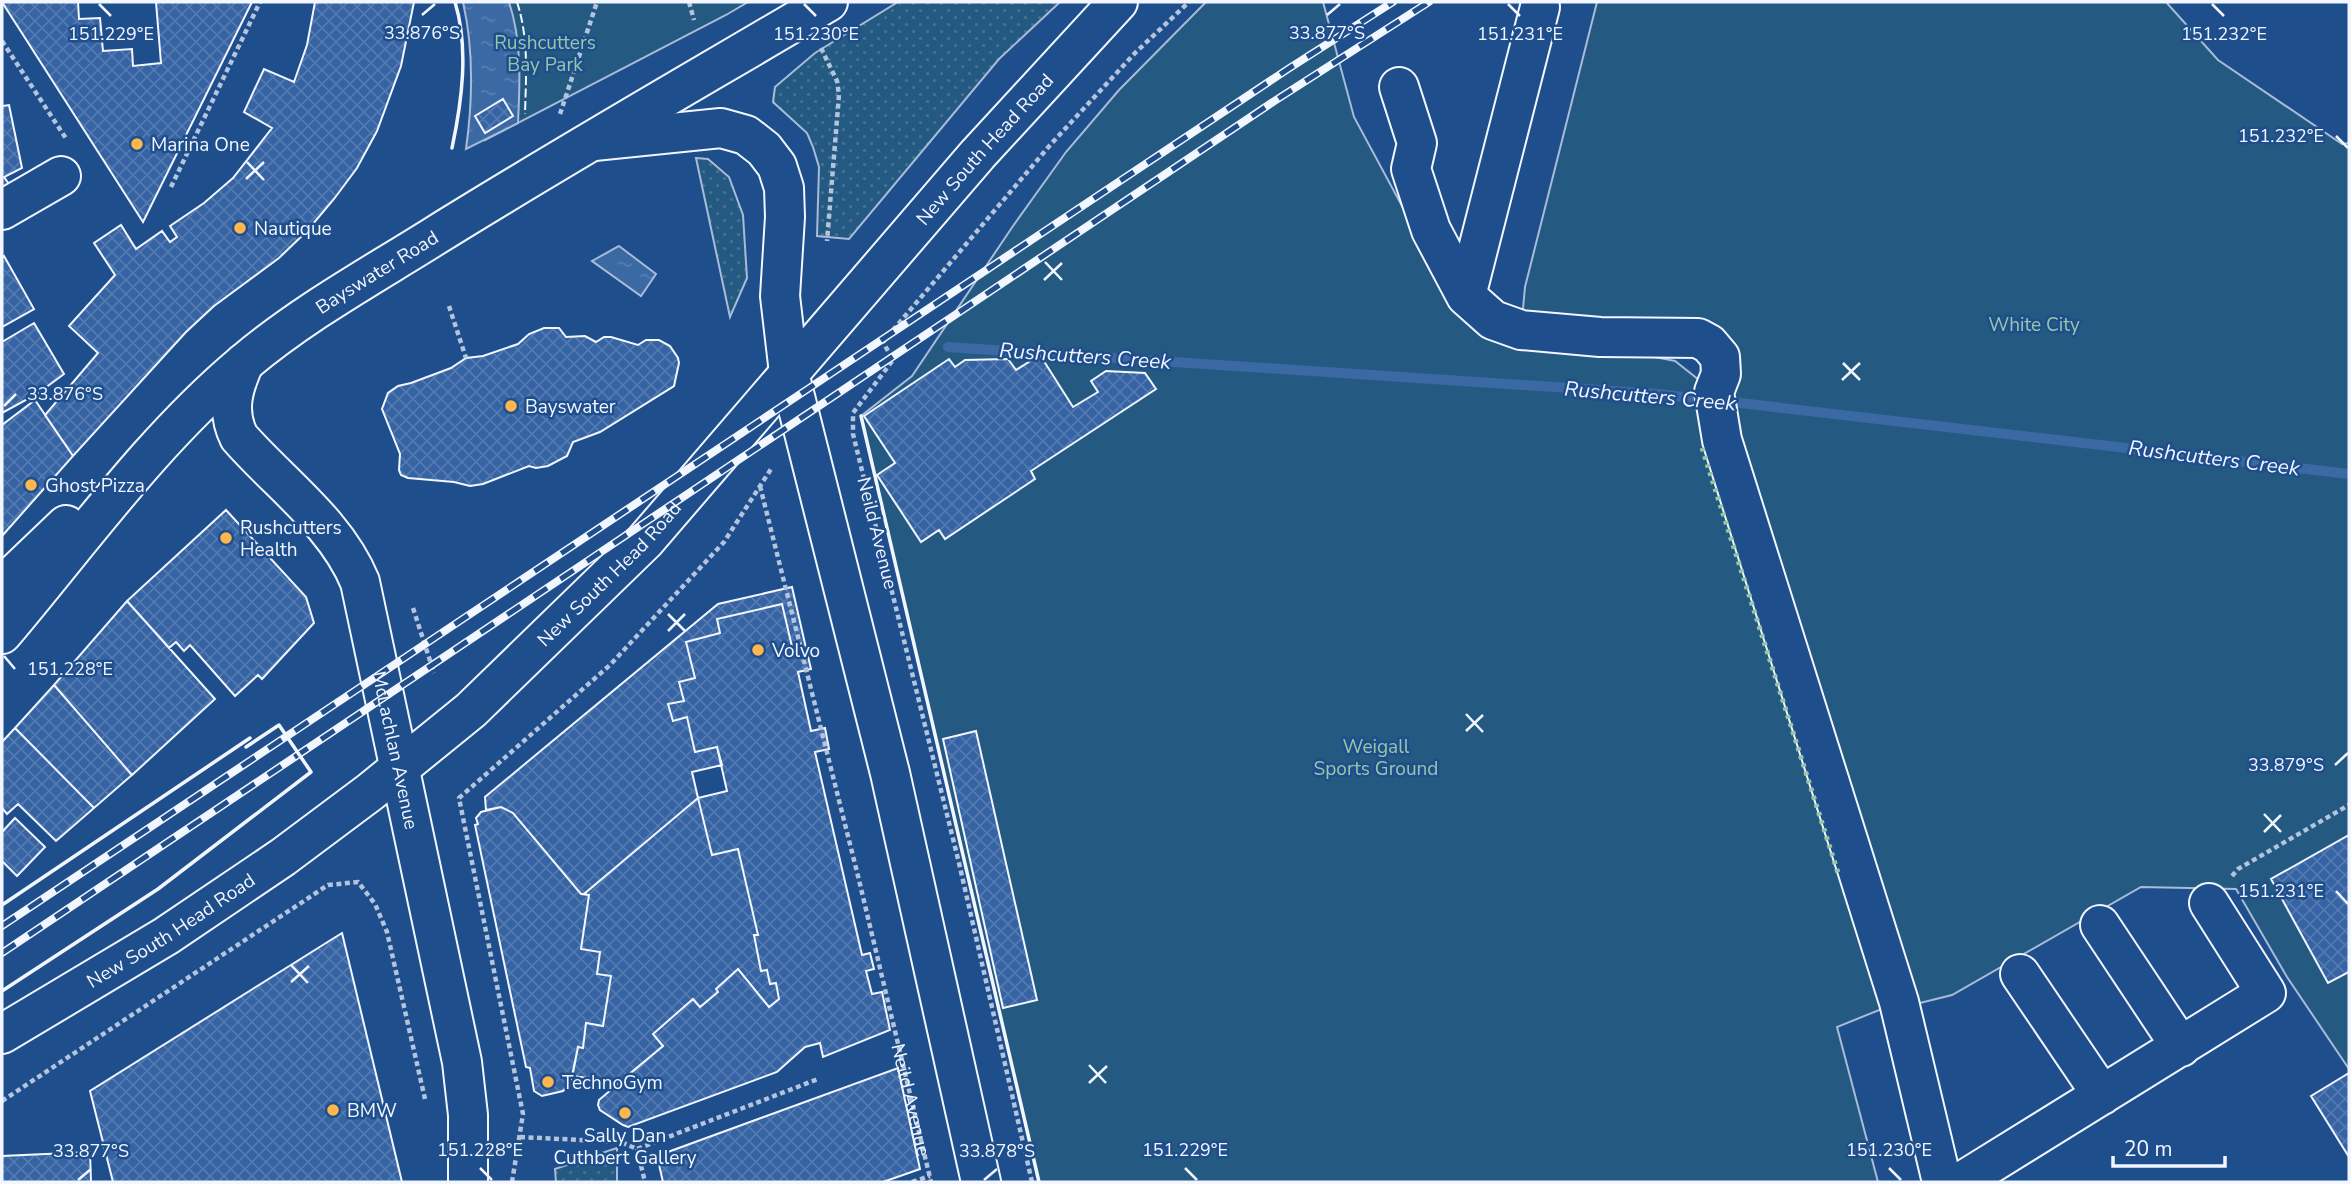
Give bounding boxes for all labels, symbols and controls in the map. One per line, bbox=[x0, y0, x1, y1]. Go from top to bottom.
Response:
text: 33.876°S bbox=[384, 21, 460, 45]
text: 33.877°S bbox=[1289, 21, 1365, 45]
text: 151.229°E bbox=[68, 22, 154, 46]
text: 151.230°E bbox=[773, 22, 859, 46]
text: 151.231°E bbox=[1477, 22, 1563, 46]
text: 151.232°E bbox=[2181, 22, 2267, 46]
park label: Rushcutters Bay Park bbox=[494, 30, 596, 78]
street label: New South Head Road bbox=[910, 68, 1060, 231]
text: 151.232°E bbox=[2238, 124, 2324, 148]
place label: Marina One bbox=[151, 132, 250, 158]
marker: Marina One bbox=[129, 136, 145, 152]
place label: Nautique bbox=[254, 216, 332, 242]
marker: Nautique bbox=[232, 220, 248, 236]
street label: Bayswater Road bbox=[311, 225, 444, 321]
park label: White City bbox=[1988, 312, 2080, 338]
water label: Rushcutters Creek bbox=[998, 336, 1172, 376]
water label: Rushcutters Creek bbox=[1563, 375, 1737, 417]
text: 33.876°S bbox=[27, 382, 103, 406]
place label: Bayswater bbox=[525, 394, 616, 420]
marker: Bayswater bbox=[503, 398, 519, 414]
water label: Rushcutters Creek bbox=[2127, 434, 2302, 482]
place label: Ghost Pizza bbox=[45, 473, 145, 499]
street label: Neild Avenue bbox=[851, 474, 904, 592]
marker: Ghost Pizza bbox=[23, 477, 39, 493]
street label: New South Head Road bbox=[532, 496, 688, 653]
place label: Rushcutters Health bbox=[240, 515, 342, 563]
marker: Rushcutters Health bbox=[218, 530, 234, 546]
place label: Volvo bbox=[771, 638, 820, 664]
marker: Volvo bbox=[750, 642, 766, 658]
text: 151.228°E bbox=[27, 657, 113, 681]
street label: McLachlan Avenue bbox=[365, 669, 424, 832]
park label: Weigall Sports Ground bbox=[1314, 734, 1438, 782]
text: 33.879°S bbox=[2248, 753, 2324, 777]
street label: New South Head Road bbox=[82, 868, 260, 994]
text: 151.231°E bbox=[2238, 879, 2324, 903]
street label: Neild Avenue bbox=[884, 1041, 936, 1159]
place label: TechnoGym bbox=[562, 1070, 663, 1096]
marker: TechnoGym bbox=[540, 1074, 556, 1090]
place label: BMW bbox=[347, 1098, 397, 1124]
marker: BMW bbox=[325, 1102, 341, 1118]
marker: Sally Dan Cuthbert Gallery bbox=[617, 1105, 633, 1121]
place label: Sally Dan Cuthbert Gallery bbox=[554, 1123, 697, 1171]
scale bar bbox=[2113, 1124, 2225, 1168]
text: 20 m bbox=[2124, 1135, 2173, 1163]
text: 151.228°E bbox=[437, 1138, 523, 1162]
text: 151.229°E bbox=[1142, 1138, 1228, 1162]
text: 151.230°E bbox=[1846, 1138, 1932, 1162]
text: 33.877°S bbox=[53, 1139, 129, 1163]
text: 33.878°S bbox=[959, 1139, 1035, 1163]

